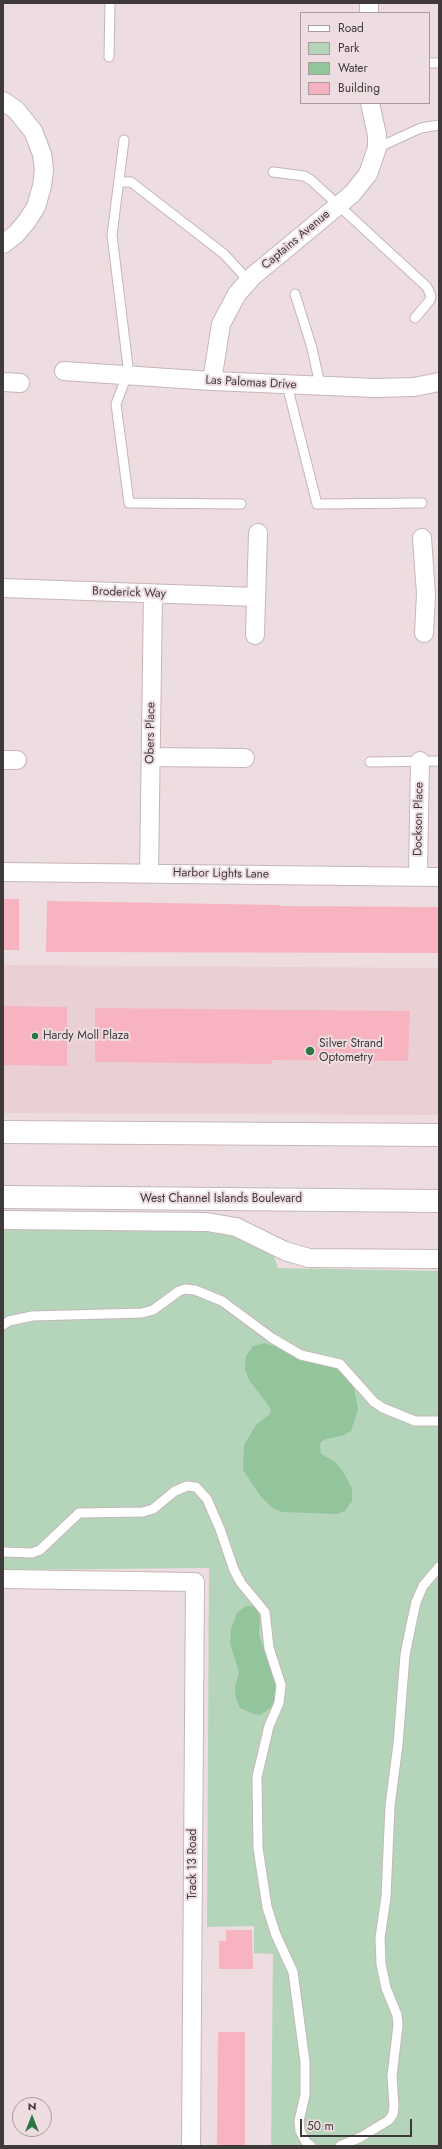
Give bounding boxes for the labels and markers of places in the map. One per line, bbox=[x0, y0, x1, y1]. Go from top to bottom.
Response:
place label: Hardy Moll Plaza bbox=[43, 1029, 129, 1043]
marker: Hardy Moll Plaza bbox=[30, 1031, 40, 1041]
place label: Silver Strand Optometry bbox=[319, 1037, 383, 1065]
marker: Silver Strand Optometry bbox=[304, 1045, 316, 1057]

